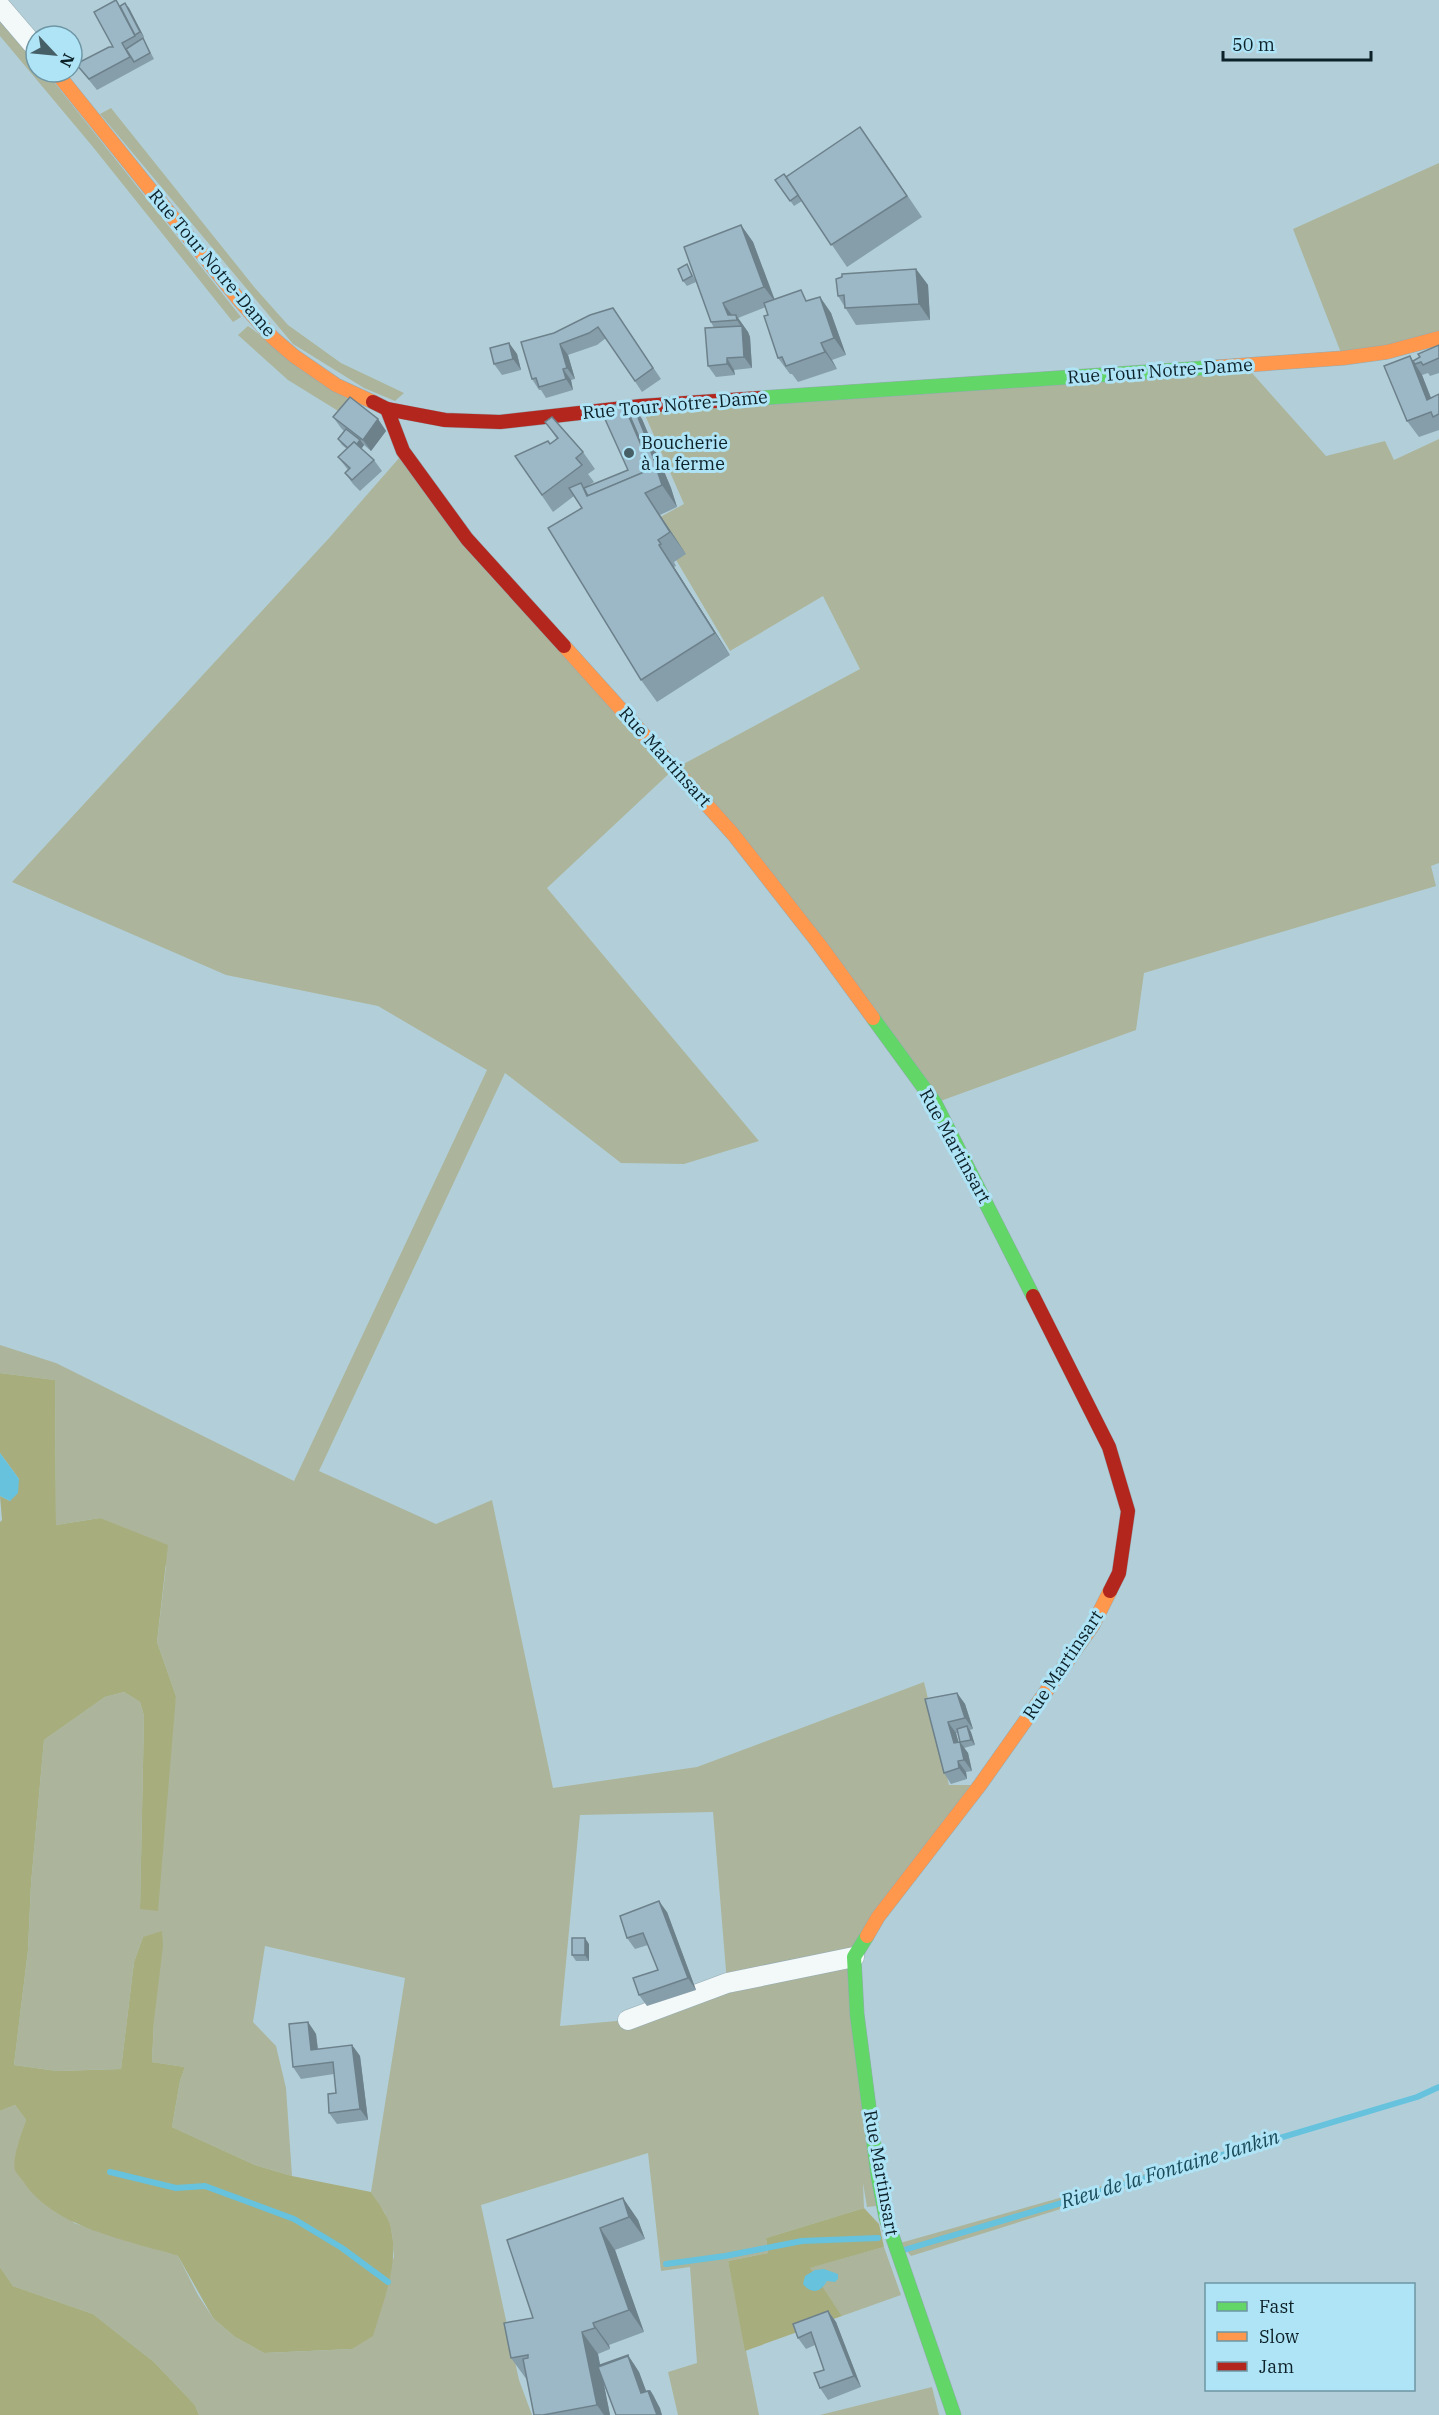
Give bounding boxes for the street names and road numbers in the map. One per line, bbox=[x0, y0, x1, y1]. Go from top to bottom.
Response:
street label: Rue Tour Notre-Dame bbox=[144, 184, 281, 341]
street label: Rue Tour Notre-Dame bbox=[1066, 353, 1254, 388]
street label: Rue Tour Notre-Dame bbox=[581, 385, 769, 424]
street label: Rue Martinsart bbox=[614, 702, 717, 812]
street label: Rue Martinsart bbox=[915, 1085, 996, 1207]
street label: Rue Martinsart bbox=[1017, 1606, 1108, 1724]
street label: Rue Martinsart bbox=[859, 2108, 904, 2238]

